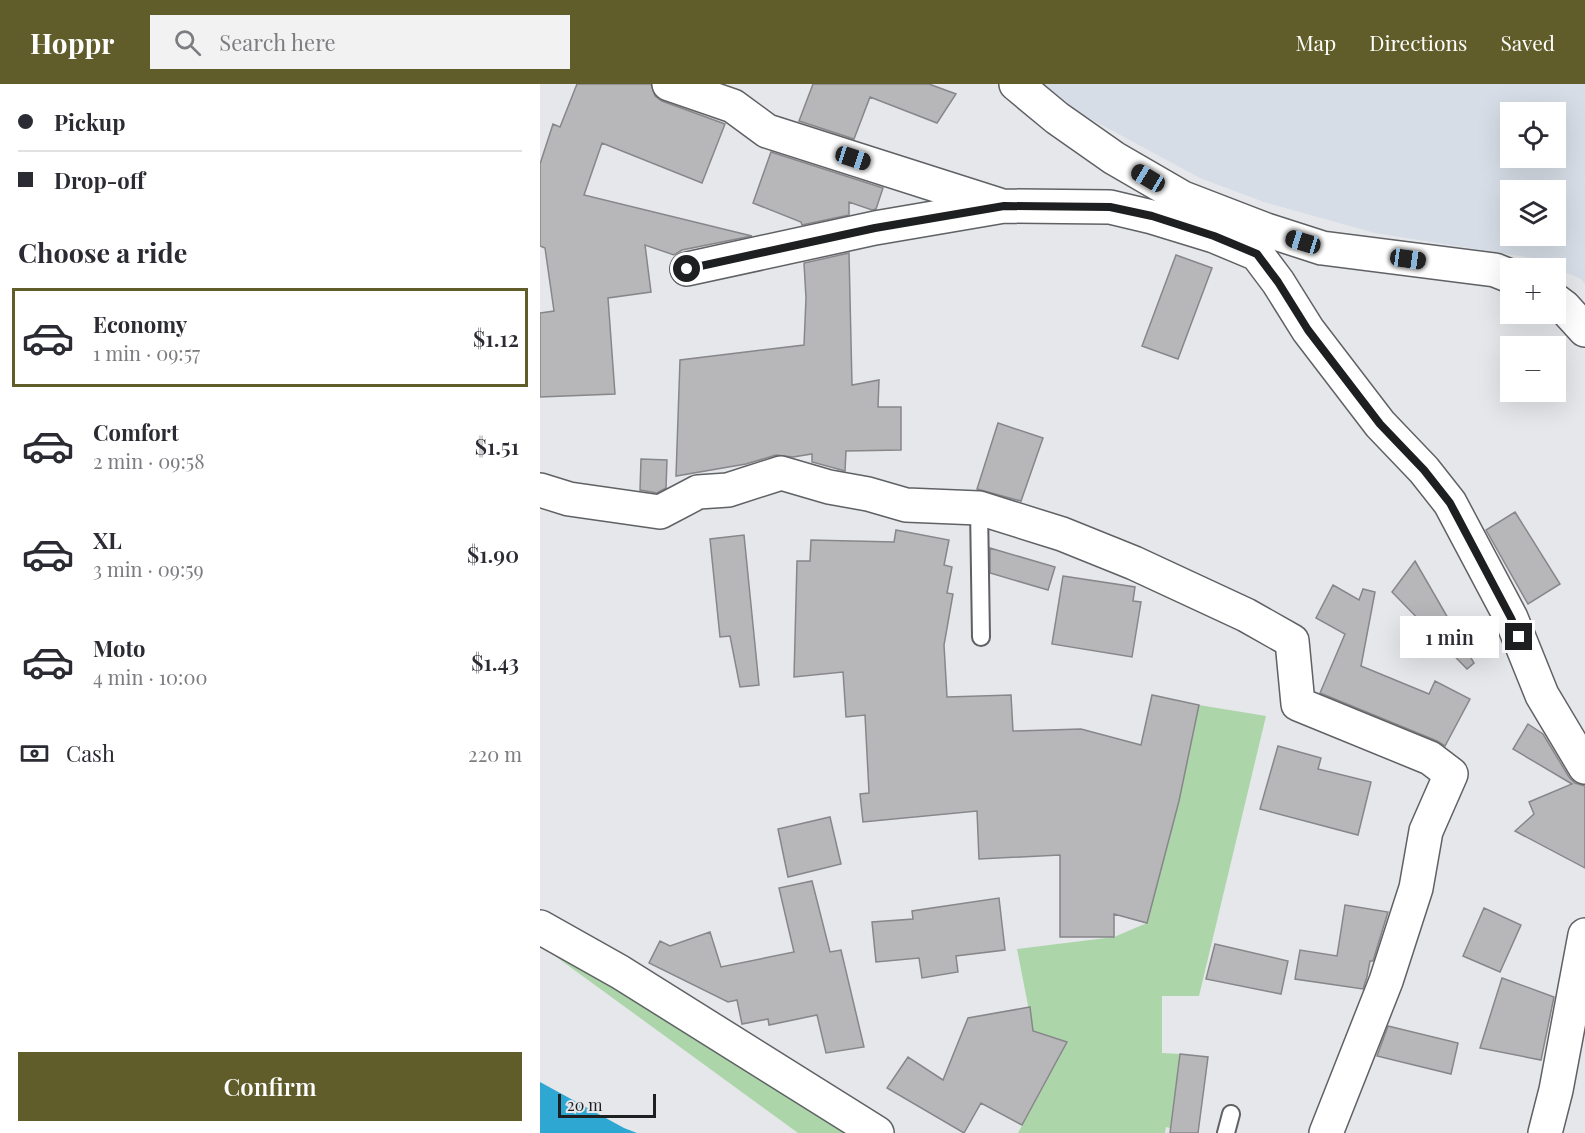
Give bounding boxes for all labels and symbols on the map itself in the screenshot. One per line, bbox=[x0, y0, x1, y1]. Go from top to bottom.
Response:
car bbox=[833, 144, 873, 172]
car bbox=[1128, 161, 1168, 195]
car bbox=[1283, 228, 1323, 256]
car bbox=[1389, 248, 1427, 270]
route start bbox=[673, 255, 700, 282]
callout: 1 min bbox=[1399, 616, 1498, 658]
route end bbox=[1505, 623, 1532, 650]
scale bar bbox=[558, 1091, 656, 1118]

